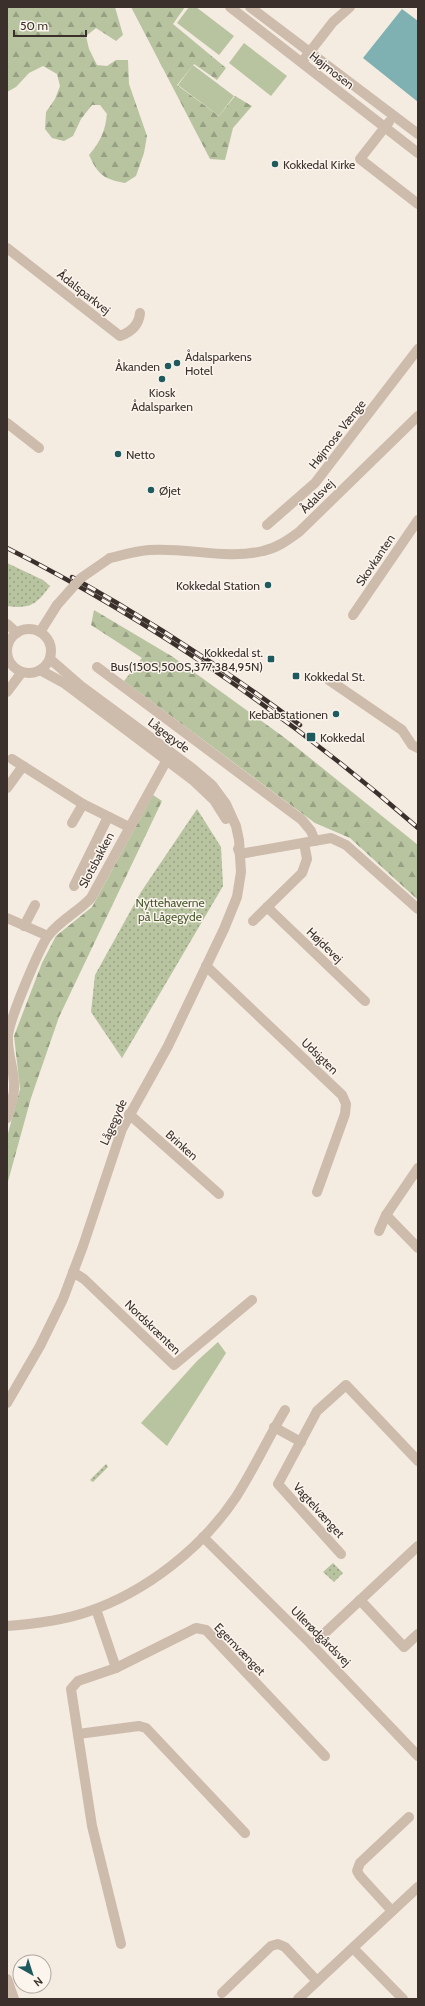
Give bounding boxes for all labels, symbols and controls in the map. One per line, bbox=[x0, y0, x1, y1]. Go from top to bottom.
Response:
scale bar bbox=[14, 12, 86, 38]
text: 50 m bbox=[20, 18, 48, 33]
street label: Højmosen bbox=[307, 48, 357, 92]
place label: Kokkedal Kirke bbox=[283, 157, 355, 172]
marker: Kokkedal Kirke bbox=[270, 159, 280, 169]
street label: Ådalsparkvej bbox=[54, 267, 114, 317]
place label: Ådalsparkens Hotel bbox=[185, 349, 252, 378]
marker: Ådalsparkens Hotel bbox=[172, 358, 182, 368]
place label: Åkanden bbox=[115, 359, 160, 374]
marker: Åkanden bbox=[163, 361, 173, 371]
marker: Kiosk Ådalsparken bbox=[157, 374, 167, 384]
place label: Kiosk Ådalsparken bbox=[131, 385, 193, 414]
street label: Højmose Vænge bbox=[305, 397, 369, 471]
place label: Netto bbox=[126, 447, 155, 462]
marker: Netto bbox=[113, 449, 123, 459]
street label: Ådalsvej bbox=[297, 476, 337, 516]
place label: Øjet bbox=[159, 483, 181, 498]
marker: Øjet bbox=[146, 485, 156, 495]
street label: Skovkanten bbox=[352, 531, 398, 589]
place label: Kokkedal Station bbox=[176, 578, 260, 593]
marker: Kokkedal Station bbox=[263, 580, 273, 590]
place label: Kokkedal st. Bus(150S,500S,377,384,95N) bbox=[110, 645, 263, 674]
marker: Kokkedal st. Bus(150S,500S,377,384,95N) bbox=[266, 654, 276, 664]
place label: Kokkedal St. bbox=[304, 669, 365, 684]
marker: Kokkedal St. bbox=[291, 671, 301, 681]
place label: Kebabstationen bbox=[249, 707, 328, 722]
marker: Kebabstationen bbox=[331, 709, 341, 719]
street label: Lågegyde bbox=[145, 714, 193, 756]
place label: Kokkedal bbox=[320, 730, 365, 745]
marker: Kokkedal bbox=[305, 731, 317, 743]
street label: Slotsbakken bbox=[75, 829, 117, 890]
park label: Nyttehaverne på Lågegyde bbox=[135, 895, 205, 924]
street label: Højdevej bbox=[304, 924, 346, 966]
street label: Udsigten bbox=[298, 1035, 342, 1077]
street label: Lågegyde bbox=[96, 1097, 130, 1147]
street label: Brinken bbox=[163, 1127, 201, 1164]
street label: Nordskrænten bbox=[122, 1297, 184, 1358]
street label: Vagtelvænget bbox=[290, 1479, 348, 1541]
street label: Ullerødgårdsvej bbox=[288, 1603, 354, 1669]
street label: Egernvænget bbox=[211, 1620, 269, 1678]
north arrow bbox=[12, 1954, 52, 1994]
text: N bbox=[31, 1974, 46, 1990]

